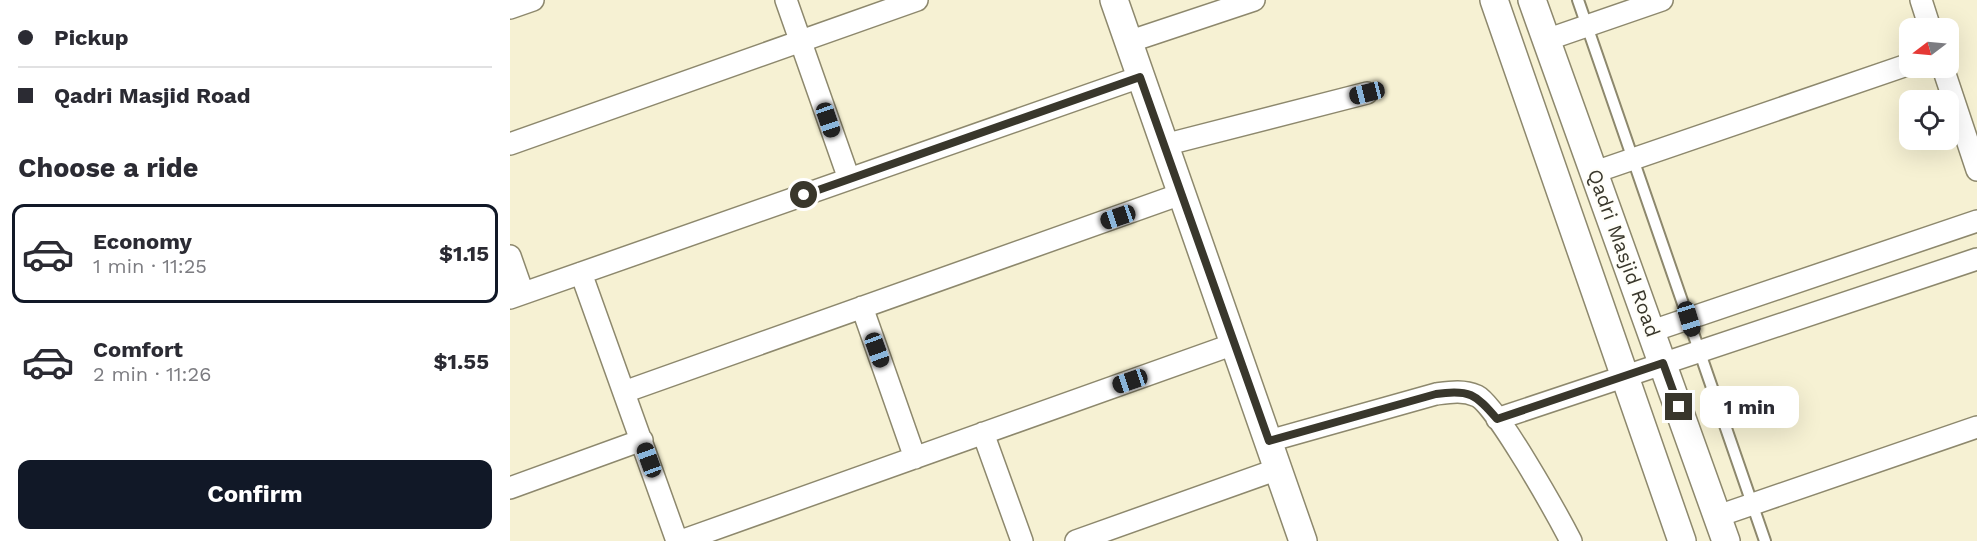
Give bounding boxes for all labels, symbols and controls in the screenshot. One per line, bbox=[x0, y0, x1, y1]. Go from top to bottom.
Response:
north arrow bbox=[1899, 18, 1959, 78]
map controls bbox=[1899, 18, 1959, 150]
text: Pickup bbox=[54, 25, 129, 50]
car bbox=[1347, 80, 1387, 106]
text: Qadri Masjid Road bbox=[54, 83, 251, 108]
button: locate bbox=[1899, 90, 1959, 150]
car bbox=[814, 100, 842, 140]
text: Choose a ride bbox=[18, 152, 198, 184]
street label: Qadri Masjid Road bbox=[1582, 166, 1666, 340]
route start bbox=[790, 181, 817, 208]
car bbox=[1098, 203, 1138, 231]
icon: car bbox=[21, 227, 75, 281]
text: Economy bbox=[93, 229, 192, 254]
text: $1.15 bbox=[439, 241, 489, 266]
text: 1 min · 11:25 bbox=[93, 254, 207, 278]
car bbox=[1675, 299, 1703, 339]
car bbox=[862, 330, 892, 370]
icon: car bbox=[21, 335, 75, 389]
text: Comfort bbox=[93, 337, 183, 362]
text: $1.55 bbox=[433, 349, 489, 374]
text: 2 min · 11:26 bbox=[93, 362, 211, 386]
car bbox=[1110, 367, 1150, 395]
callout: 1 min bbox=[1700, 386, 1799, 428]
route end bbox=[1665, 393, 1692, 420]
text: 1 min bbox=[1724, 395, 1775, 419]
car bbox=[634, 440, 664, 480]
button: Confirm bbox=[18, 460, 492, 529]

